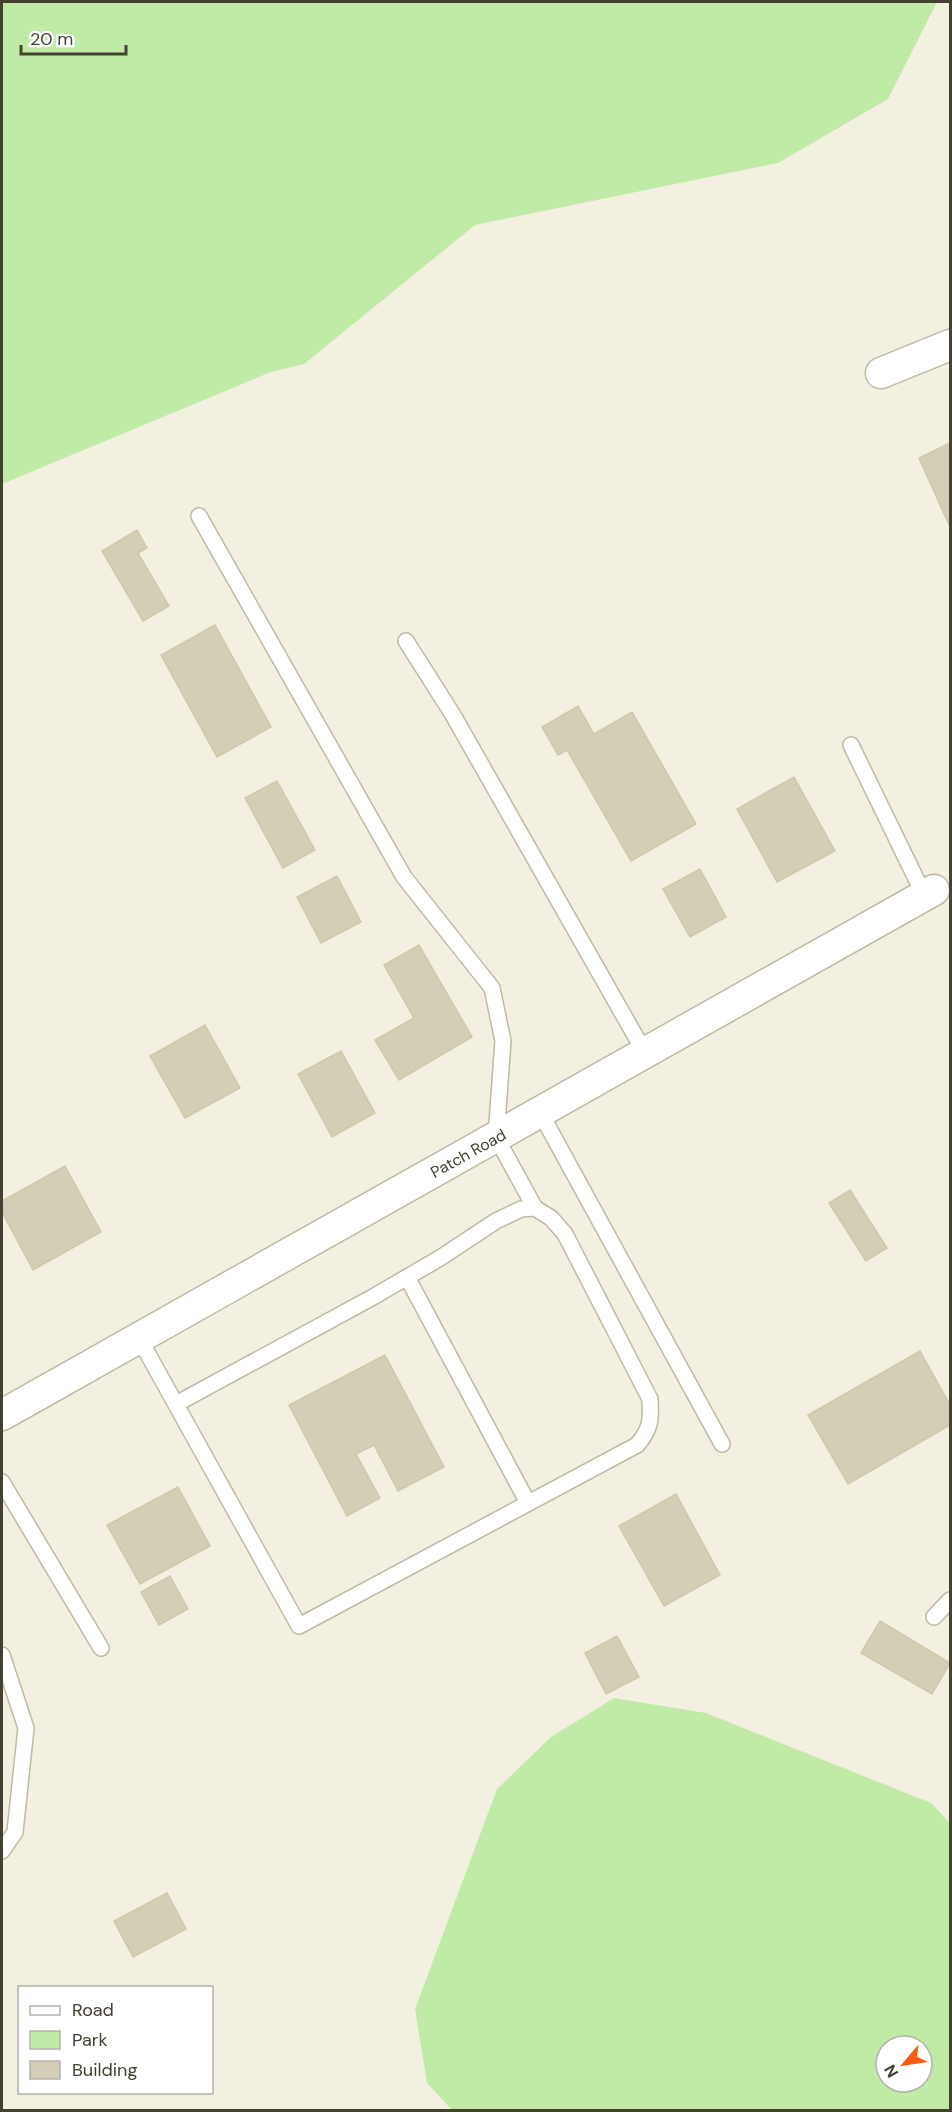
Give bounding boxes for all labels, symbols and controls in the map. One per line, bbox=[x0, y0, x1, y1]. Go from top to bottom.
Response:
scale bar bbox=[21, 18, 126, 56]
text: 20 m bbox=[30, 27, 73, 51]
street label: Patch Road bbox=[427, 1124, 510, 1183]
legend bbox=[18, 1986, 213, 2094]
text: Road bbox=[72, 1998, 114, 2022]
text: Park bbox=[72, 2028, 108, 2052]
north arrow bbox=[874, 2034, 934, 2094]
text: Building bbox=[72, 2058, 137, 2082]
text: N bbox=[879, 2061, 903, 2081]

